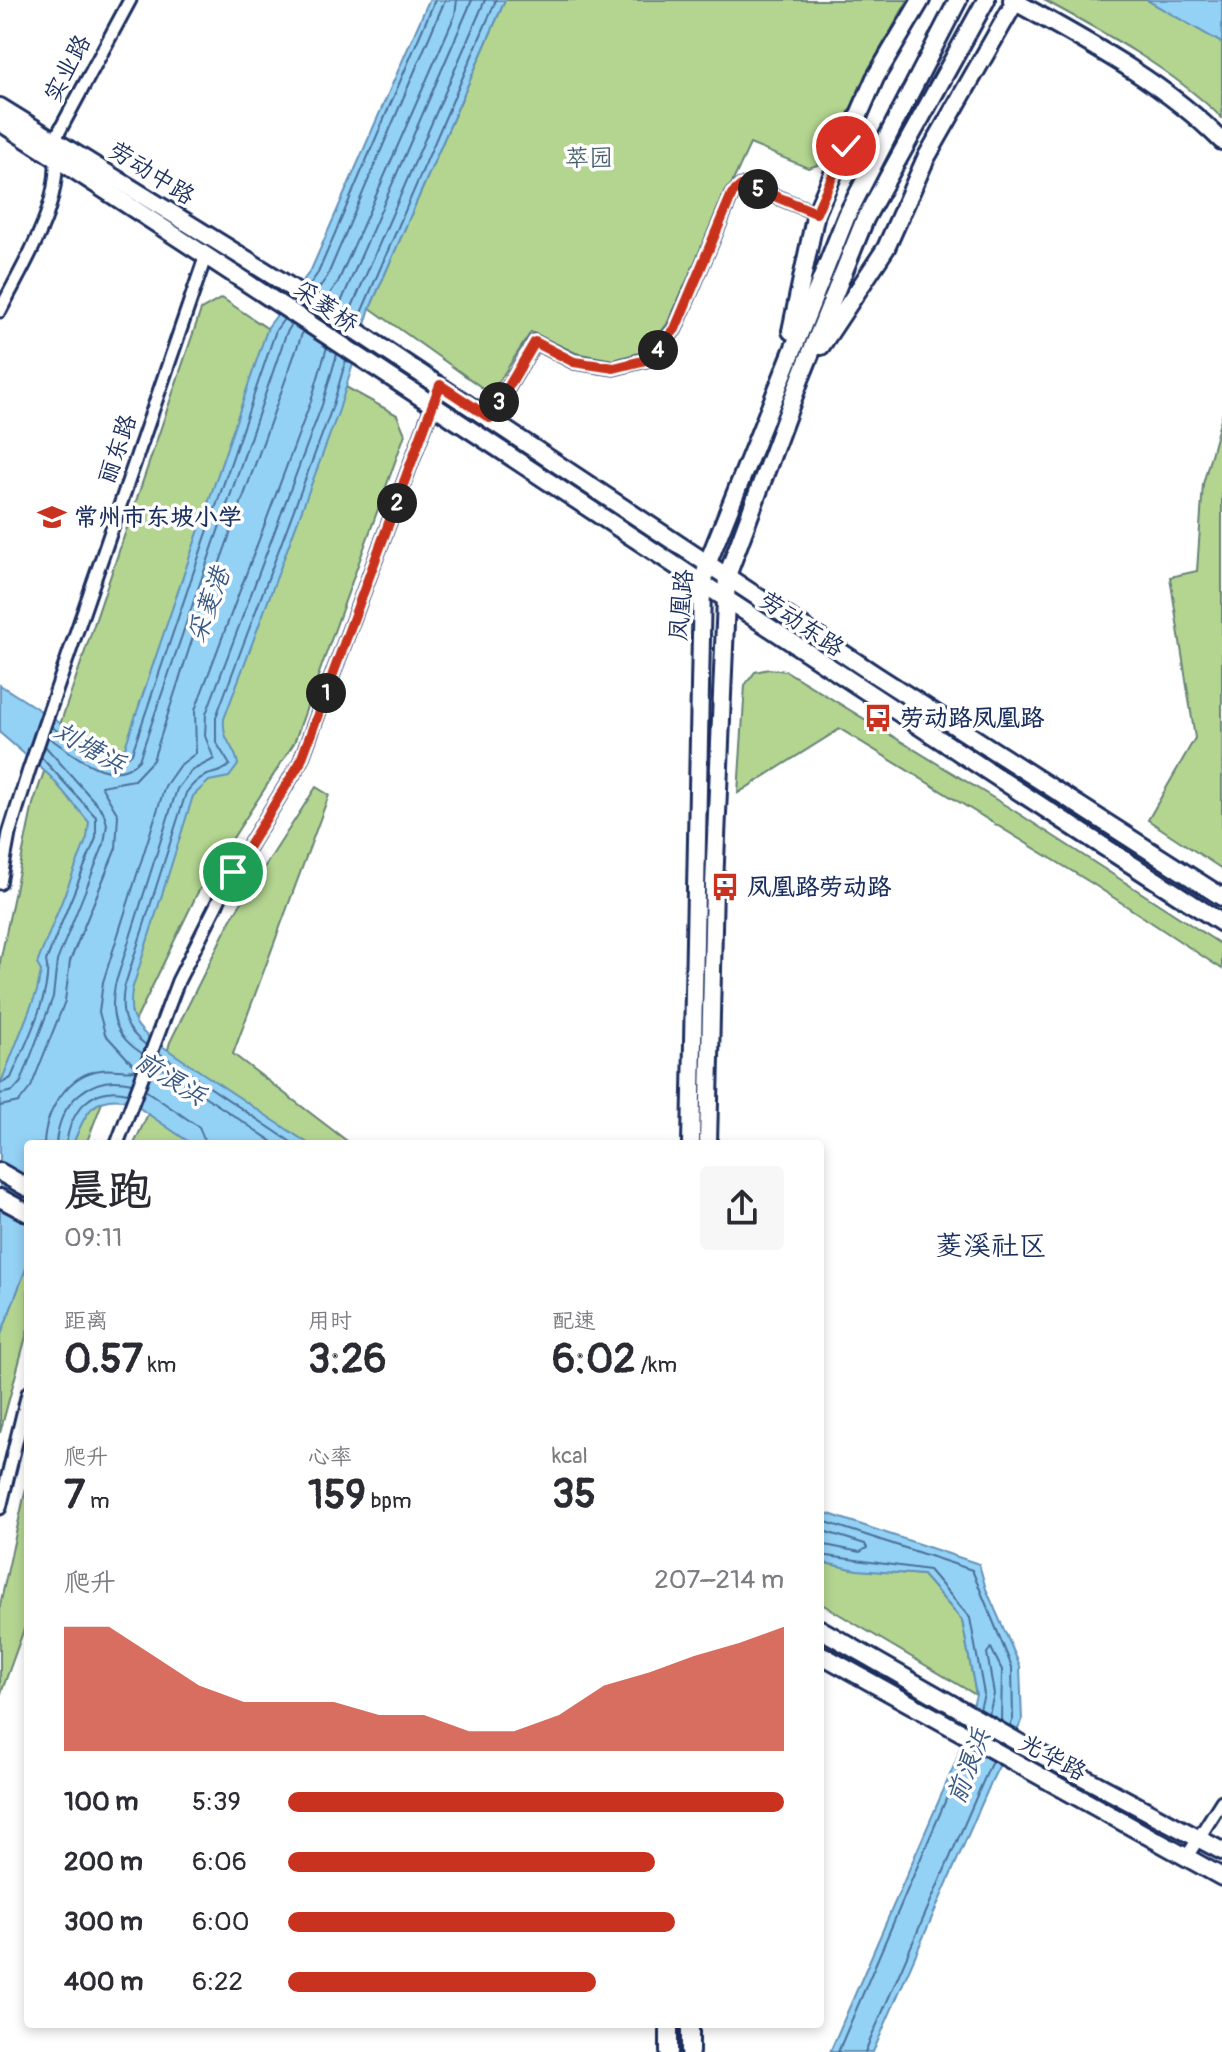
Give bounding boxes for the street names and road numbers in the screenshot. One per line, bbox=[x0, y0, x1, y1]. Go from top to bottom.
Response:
street label: 实业路 bbox=[38, 30, 97, 107]
street label: 劳动中路 bbox=[103, 136, 200, 211]
street label: 采菱桥 bbox=[288, 274, 364, 339]
street label: 丽东路 bbox=[92, 410, 143, 488]
street label: 凤凰路 bbox=[664, 568, 699, 642]
street label: 劳动东路 bbox=[754, 586, 850, 663]
street label: 光华路 bbox=[1014, 1728, 1091, 1787]

